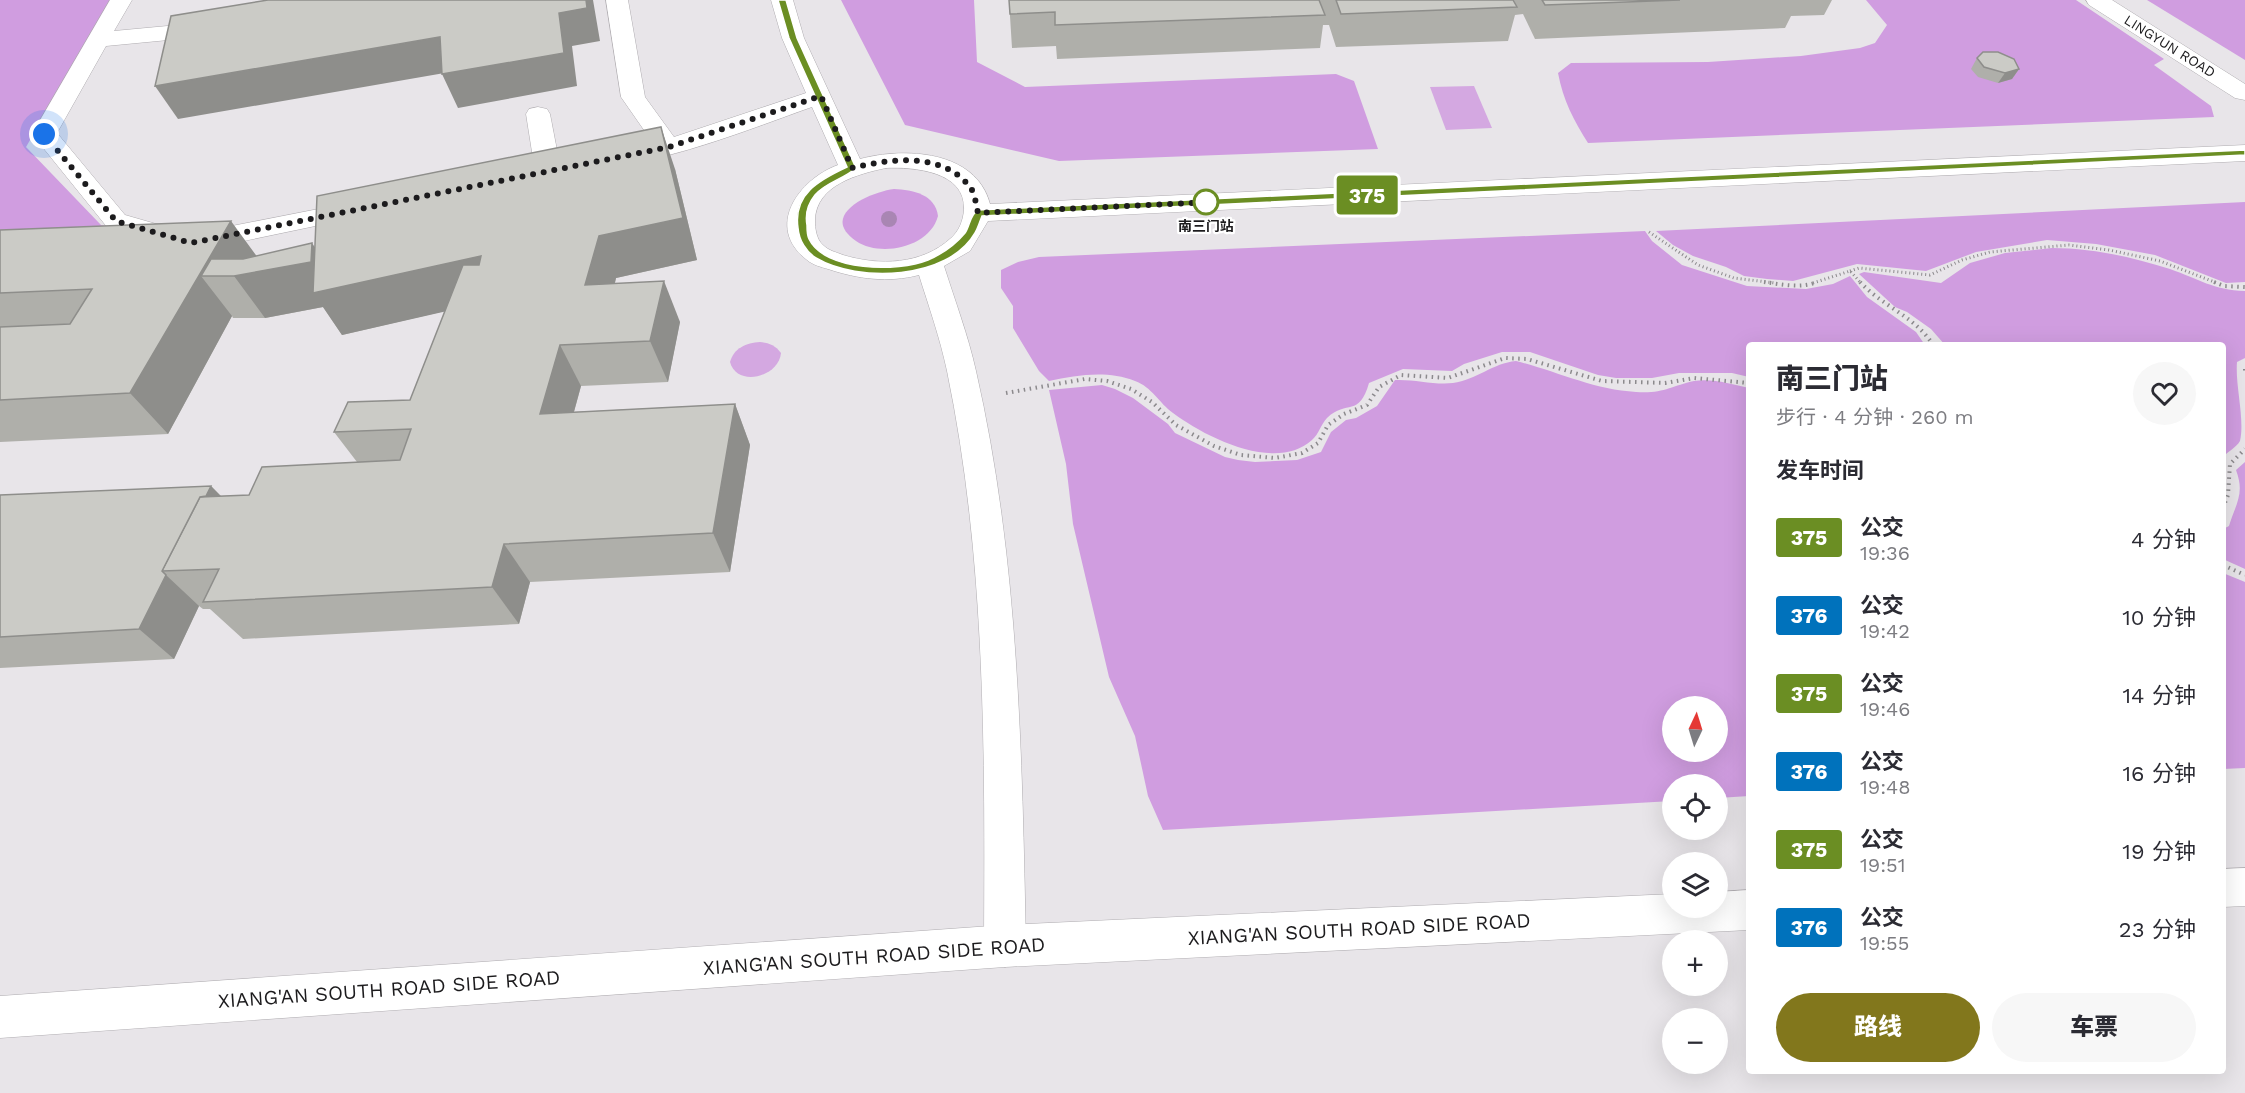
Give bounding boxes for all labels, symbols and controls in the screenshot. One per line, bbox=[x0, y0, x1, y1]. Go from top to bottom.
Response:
street label: LINGYUN ROAD bbox=[2121, 12, 2219, 80]
your location bbox=[29, 119, 59, 149]
line badge: 375 bbox=[1332, 176, 1402, 214]
text: 375 bbox=[1349, 183, 1385, 208]
marker: 南三门站 bbox=[1193, 189, 1219, 215]
place label: 南三门站 bbox=[1178, 218, 1234, 234]
text: 南三门站 bbox=[1776, 362, 1888, 395]
button: heart bbox=[2133, 362, 2196, 425]
text: 步行 · 4 分钟 · 260 m bbox=[1776, 405, 1974, 429]
text: 发车时间 bbox=[1776, 458, 1864, 483]
text: 公交 bbox=[1860, 515, 1904, 540]
text: 375 bbox=[1791, 525, 1827, 550]
text: 4 分钟 bbox=[2131, 527, 2196, 552]
text: 19:36 bbox=[1860, 541, 1910, 565]
text: 公交 bbox=[1860, 593, 1904, 618]
text: 376 bbox=[1790, 603, 1828, 628]
text: 10 分钟 bbox=[2122, 605, 2196, 630]
text: 19:42 bbox=[1860, 619, 1910, 643]
text: 公交 bbox=[1860, 671, 1904, 696]
text: 375 bbox=[1791, 681, 1827, 706]
text: 14 分钟 bbox=[2122, 683, 2196, 708]
north arrow bbox=[1662, 696, 1728, 762]
map controls bbox=[1662, 696, 1728, 1074]
text: 19:46 bbox=[1860, 697, 1910, 721]
text: 公交 bbox=[1860, 749, 1904, 774]
text: 376 bbox=[1790, 759, 1828, 784]
text: 16 分钟 bbox=[2123, 761, 2196, 786]
button: locate bbox=[1662, 774, 1728, 840]
text: 19:48 bbox=[1860, 775, 1911, 799]
text: 公交 bbox=[1860, 827, 1904, 852]
text: 375 bbox=[1791, 837, 1827, 862]
text: 19 分钟 bbox=[2122, 839, 2196, 864]
button: layers bbox=[1662, 852, 1728, 918]
text: 19:51 bbox=[1860, 853, 1906, 877]
text: 公交 bbox=[1860, 905, 1904, 930]
street label: XIANG'AN SOUTH ROAD SIDE ROAD bbox=[1187, 908, 1531, 950]
text: 376 bbox=[1790, 915, 1828, 940]
text: 23 分钟 bbox=[2119, 917, 2196, 942]
button: + bbox=[1662, 930, 1728, 996]
text: 19:55 bbox=[1860, 931, 1909, 955]
street label: XIANG'AN SOUTH ROAD SIDE ROAD bbox=[702, 932, 1046, 980]
street label: XIANG'AN SOUTH ROAD SIDE ROAD bbox=[217, 965, 561, 1013]
button: 路线 bbox=[1776, 993, 1980, 1062]
button: 车票 bbox=[1992, 993, 2196, 1062]
button: − bbox=[1662, 1008, 1728, 1074]

